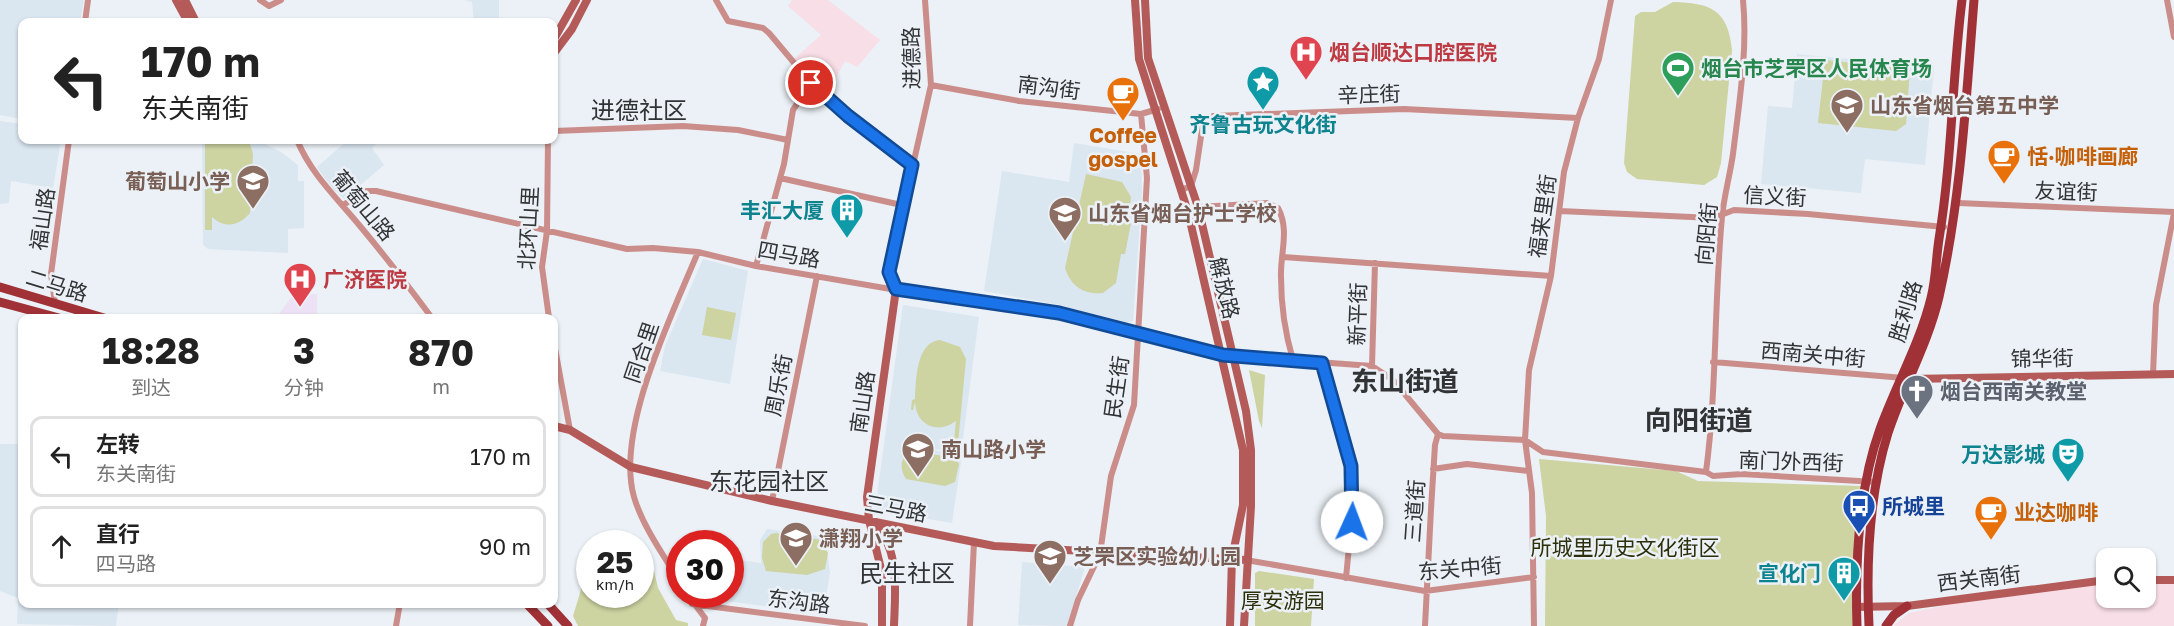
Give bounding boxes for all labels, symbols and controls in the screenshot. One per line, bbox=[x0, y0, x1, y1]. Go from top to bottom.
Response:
street label: 进德路 bbox=[897, 26, 925, 90]
hospital icon: 烟台顺达口腔医院 bbox=[1288, 34, 1324, 81]
text: 170 m bbox=[141, 36, 260, 86]
place label: 烟台顺达口腔医院 bbox=[1329, 39, 1497, 65]
icon: left bbox=[42, 42, 120, 120]
sports icon: 烟台市芝罘区人民体育场 bbox=[1660, 50, 1696, 97]
place label: 烟台市芝罘区人民体育场 bbox=[1701, 55, 1932, 81]
pin bbox=[785, 57, 836, 108]
place icon: 齐鲁古玩文化街 bbox=[1245, 64, 1281, 111]
icon: arrive bbox=[794, 66, 827, 99]
street label: 南沟街 bbox=[1016, 70, 1082, 104]
cafe icon: Coffee gospel bbox=[1105, 75, 1141, 122]
street label: 辛庄街 bbox=[1337, 80, 1401, 108]
school or university icon: 山东省烟台第五中学 bbox=[1829, 87, 1865, 134]
text: 东关南街 bbox=[141, 92, 249, 124]
place label: 山东省烟台第五中学 bbox=[1870, 92, 2059, 118]
district label: 进德社区 bbox=[591, 95, 687, 124]
place label: 齐鲁古玩文化街 bbox=[1190, 111, 1337, 137]
place label: Coffee gospel bbox=[1088, 122, 1158, 172]
cafe icon: 恬·咖啡画廊 bbox=[1986, 138, 2022, 185]
place label: 恬·咖啡画廊 bbox=[2027, 143, 2139, 169]
school or university icon: 葡萄山小学 bbox=[235, 163, 271, 210]
street label: 葡萄山路 bbox=[327, 164, 401, 246]
place label: 葡萄山小学 bbox=[125, 168, 230, 194]
street label: 福来里街 bbox=[1523, 173, 1561, 259]
street label: 友谊街 bbox=[2034, 177, 2098, 205]
street label: 信义街 bbox=[1743, 181, 1807, 211]
street label: 北环山里 bbox=[513, 185, 543, 271]
street label: 福山路 bbox=[25, 186, 59, 252]
building icon: 丰汇大厦 bbox=[829, 192, 865, 239]
school or university icon: 山东省烟台护士学校 bbox=[1047, 195, 1083, 242]
place label: 丰汇大厦 bbox=[740, 197, 824, 223]
place label: 山东省烟台护士学校 bbox=[1088, 200, 1277, 226]
street label: 向阳街 bbox=[1690, 201, 1722, 267]
street label: 四马路 bbox=[756, 236, 822, 272]
street label: 解放路 bbox=[1205, 254, 1245, 322]
hospital icon: 广济医院 bbox=[282, 261, 318, 308]
street label: 二马路 bbox=[23, 263, 91, 307]
place label: 广济医院 bbox=[323, 266, 407, 292]
street label: 胜利路 bbox=[1883, 277, 1927, 345]
street label: 新平街 bbox=[1343, 282, 1371, 346]
street label: 同合里 bbox=[618, 318, 664, 386]
text: 18:28 bbox=[102, 329, 200, 372]
text: 3 bbox=[293, 329, 315, 372]
text: 870 bbox=[408, 331, 474, 374]
street label: 西南关中街 bbox=[1760, 336, 1866, 372]
street label: 锦华街 bbox=[2010, 344, 2074, 372]
street label: 周乐街 bbox=[759, 352, 797, 418]
street label: 民生街 bbox=[1099, 354, 1133, 420]
district label: 东山街道 bbox=[1351, 365, 1459, 397]
street label: 南山路 bbox=[845, 369, 879, 435]
church icon: 烟台西南关教堂 bbox=[1899, 373, 1935, 420]
text: m bbox=[432, 374, 450, 398]
text: 到达 bbox=[131, 375, 171, 399]
text: 分钟 bbox=[284, 375, 324, 399]
place label: 烟台西南关教堂 bbox=[1940, 378, 2087, 404]
district label: 向阳街道 bbox=[1645, 404, 1753, 436]
text: 左转 bbox=[96, 430, 140, 457]
school or university icon: 南山路小学 bbox=[900, 431, 936, 478]
place label: 南山路小学 bbox=[941, 436, 1046, 462]
theatre icon: 万达影城 bbox=[2050, 436, 2086, 483]
icon: left bbox=[45, 440, 78, 473]
place label: 万达影城 bbox=[1961, 441, 2045, 467]
text: 170 m bbox=[470, 443, 531, 470]
street label: 南门外西街 bbox=[1738, 446, 1844, 476]
text: 东关南街 bbox=[96, 461, 176, 485]
district label: 东花园社区 bbox=[709, 466, 829, 495]
street label: 三道街 bbox=[1399, 479, 1429, 543]
bus stop icon: 所城里 bbox=[1841, 488, 1877, 535]
street label: 三马路 bbox=[863, 489, 929, 527]
position arrow bbox=[1320, 490, 1384, 554]
place label: 所城里 bbox=[1882, 493, 1945, 519]
cafe icon: 业达咖啡 bbox=[1973, 494, 2009, 541]
place label: 业达咖啡 bbox=[2014, 499, 2098, 525]
text: 直行 bbox=[96, 520, 140, 547]
school or university icon: 潇翔小学 bbox=[778, 520, 814, 567]
place label: 潇翔小学 bbox=[819, 525, 903, 551]
icon: ahead bbox=[45, 530, 78, 563]
speed limit sign: 30 bbox=[666, 530, 744, 608]
text: 90 m bbox=[479, 533, 531, 560]
park label: 所城里历史文化街区 bbox=[1531, 534, 1720, 560]
school or university icon: 芝罘区实验幼儿园 bbox=[1032, 538, 1068, 585]
place label: 芝罘区实验幼儿园 bbox=[1073, 543, 1241, 569]
text: 25 bbox=[597, 544, 633, 580]
map controls bbox=[2096, 548, 2156, 608]
button: search bbox=[2096, 548, 2156, 608]
text: 四马路 bbox=[96, 551, 156, 575]
street label: 东关中街 bbox=[1417, 551, 1503, 585]
building icon: 宣化门 bbox=[1826, 555, 1862, 602]
district label: 民生社区 bbox=[859, 558, 955, 587]
place label: 宣化门 bbox=[1758, 560, 1821, 586]
street label: 西关南街 bbox=[1936, 560, 2022, 596]
text: km/h bbox=[596, 575, 634, 593]
street label: 东沟路 bbox=[766, 584, 832, 618]
park label: 厚安游园 bbox=[1241, 587, 1325, 613]

